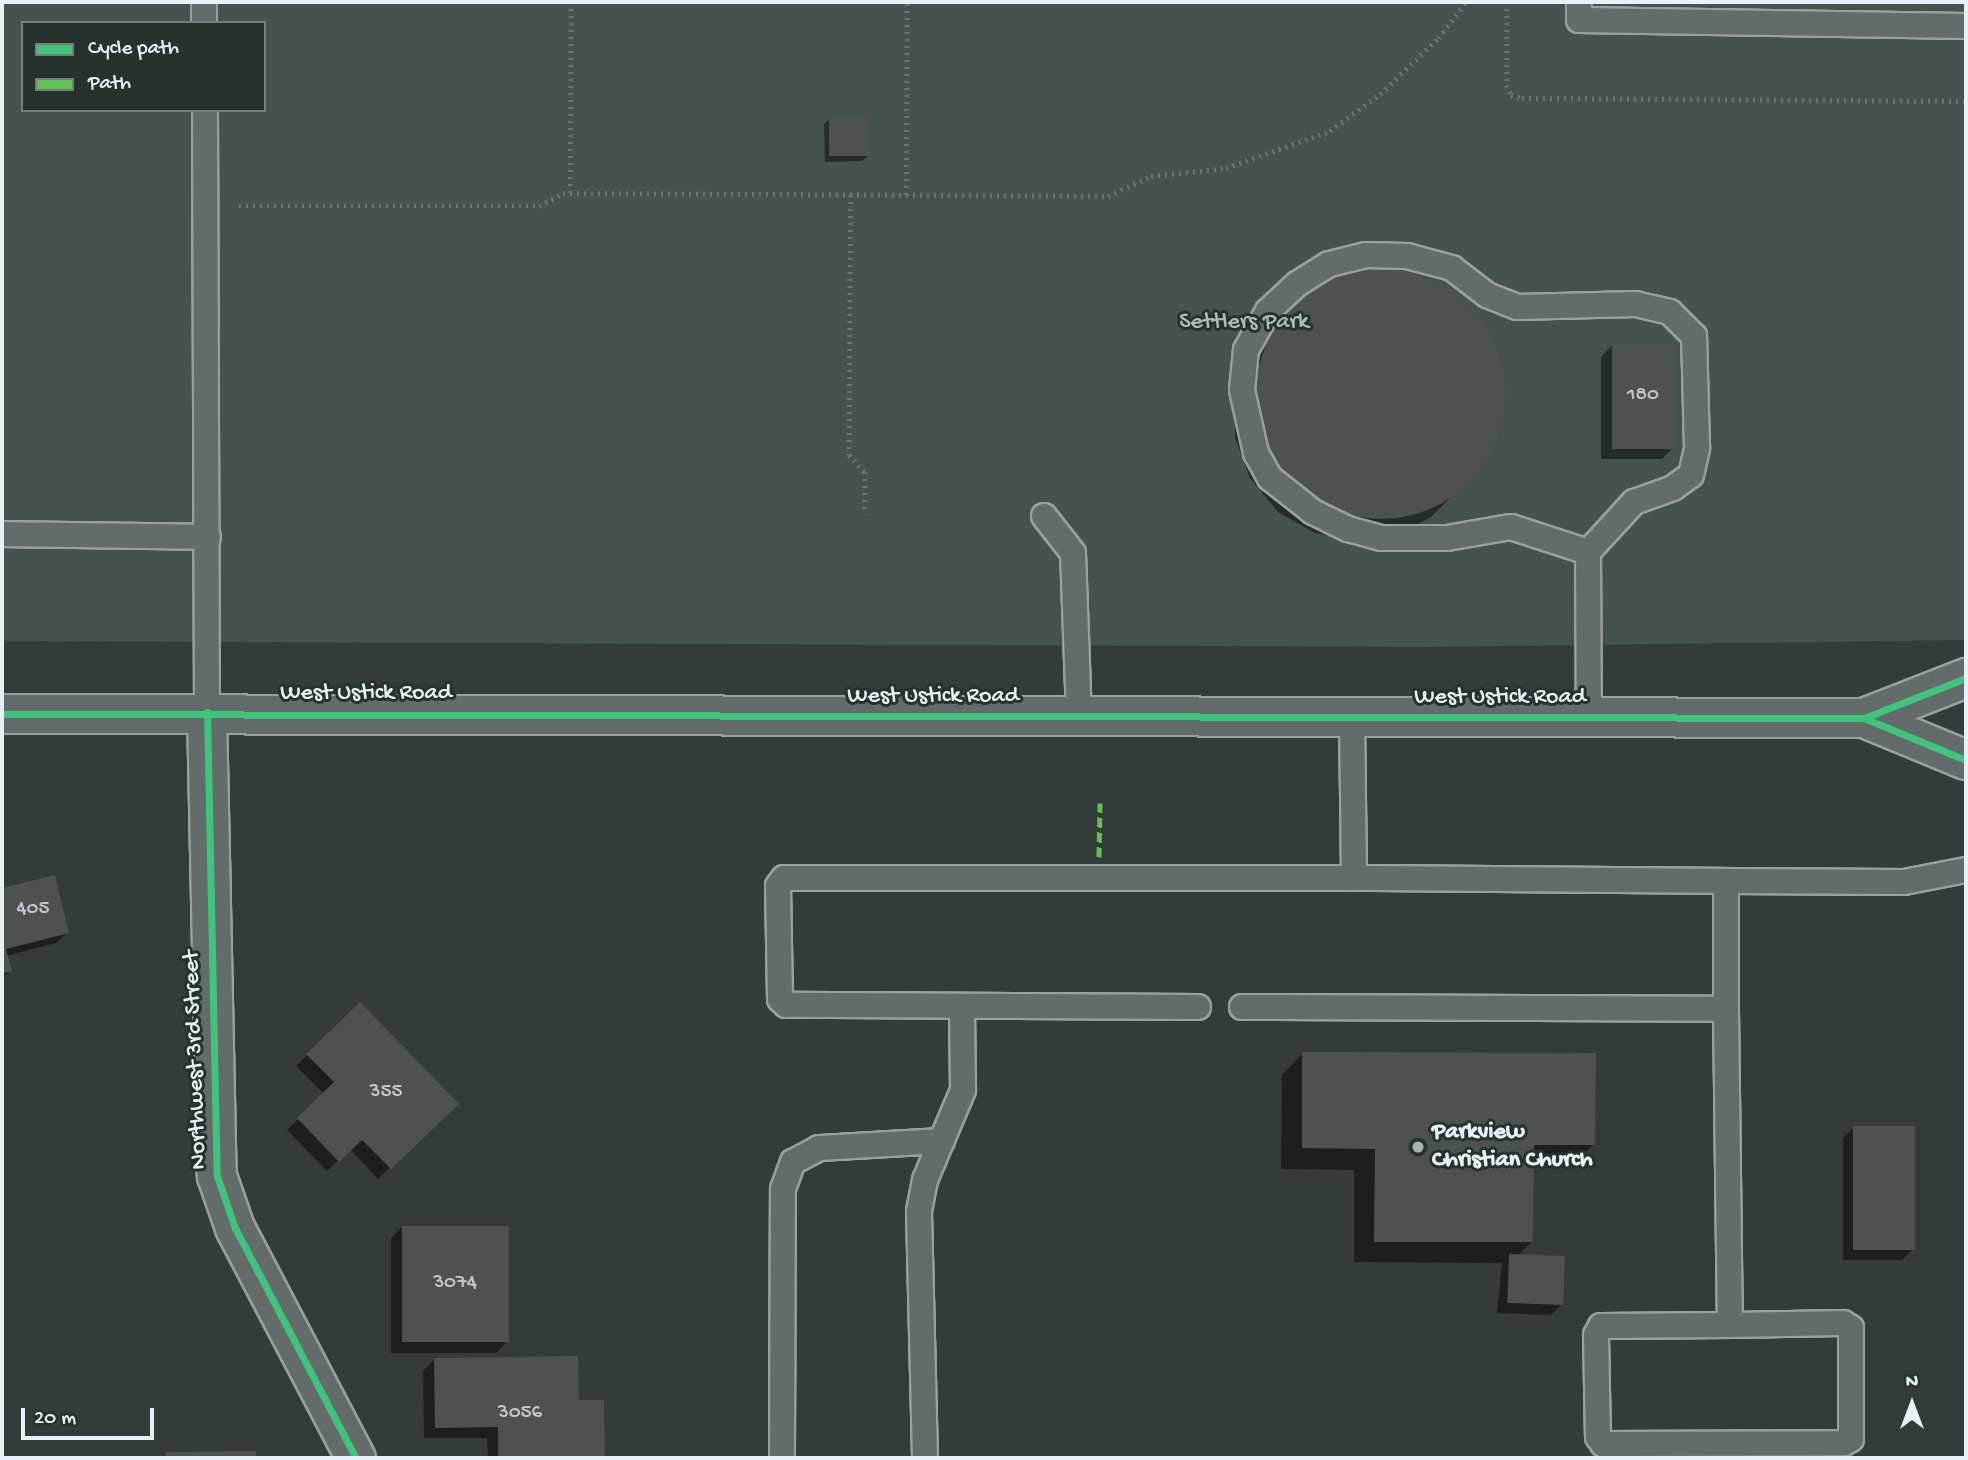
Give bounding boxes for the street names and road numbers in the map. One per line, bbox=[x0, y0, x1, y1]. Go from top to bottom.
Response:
street label: West Ustick Road bbox=[280, 680, 452, 708]
street label: West Ustick Road bbox=[847, 683, 1019, 711]
street label: West Ustick Road bbox=[1414, 684, 1586, 712]
street label: Northwest 3rd Street bbox=[178, 950, 214, 1170]

